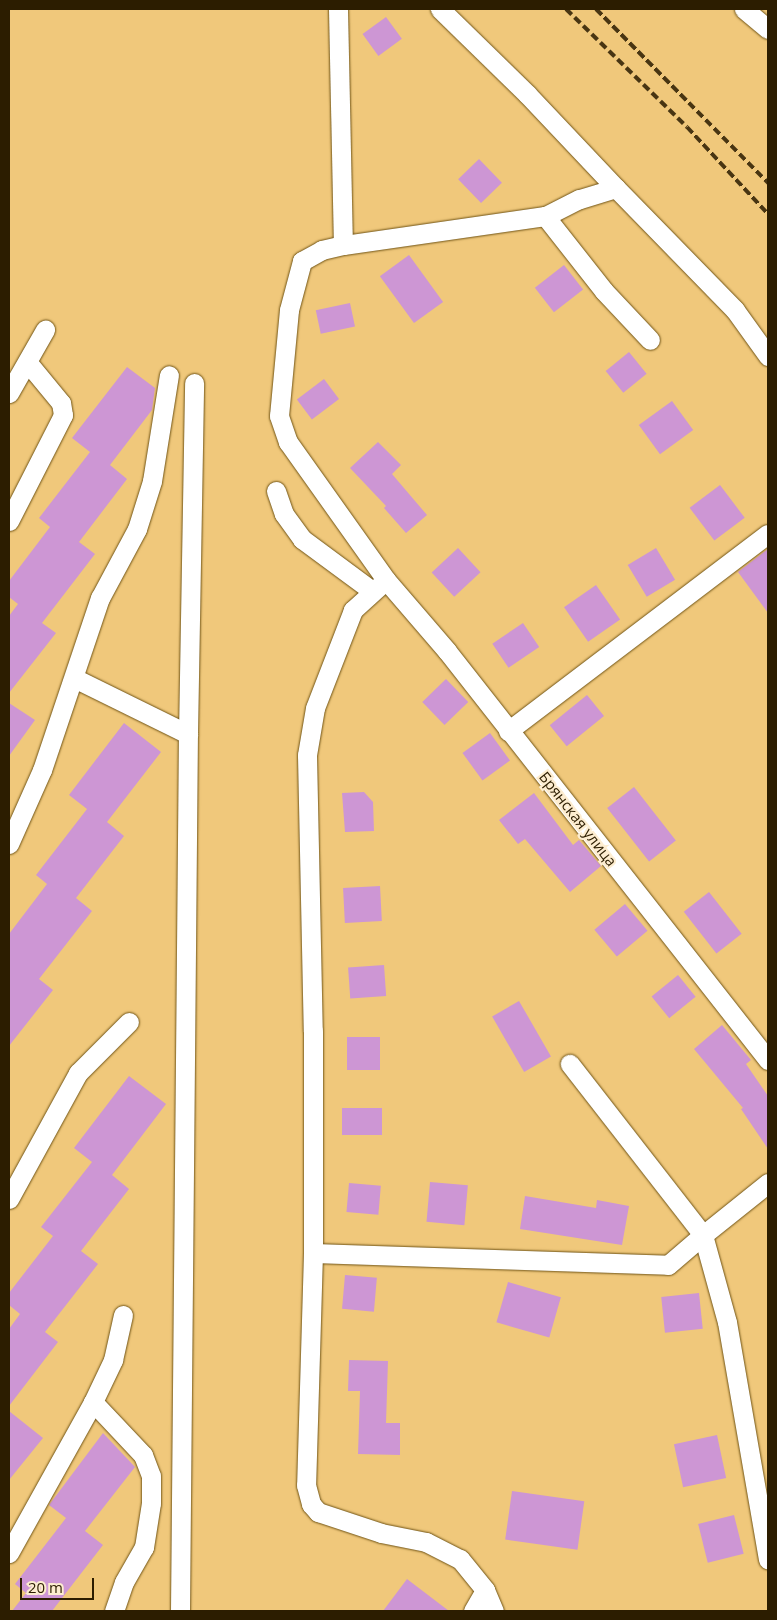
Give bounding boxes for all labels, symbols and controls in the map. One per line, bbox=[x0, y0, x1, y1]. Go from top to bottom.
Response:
street label: Брянская улица bbox=[536, 768, 620, 870]
scale bar bbox=[22, 1568, 96, 1600]
text: 20 m bbox=[28, 1577, 63, 1597]

